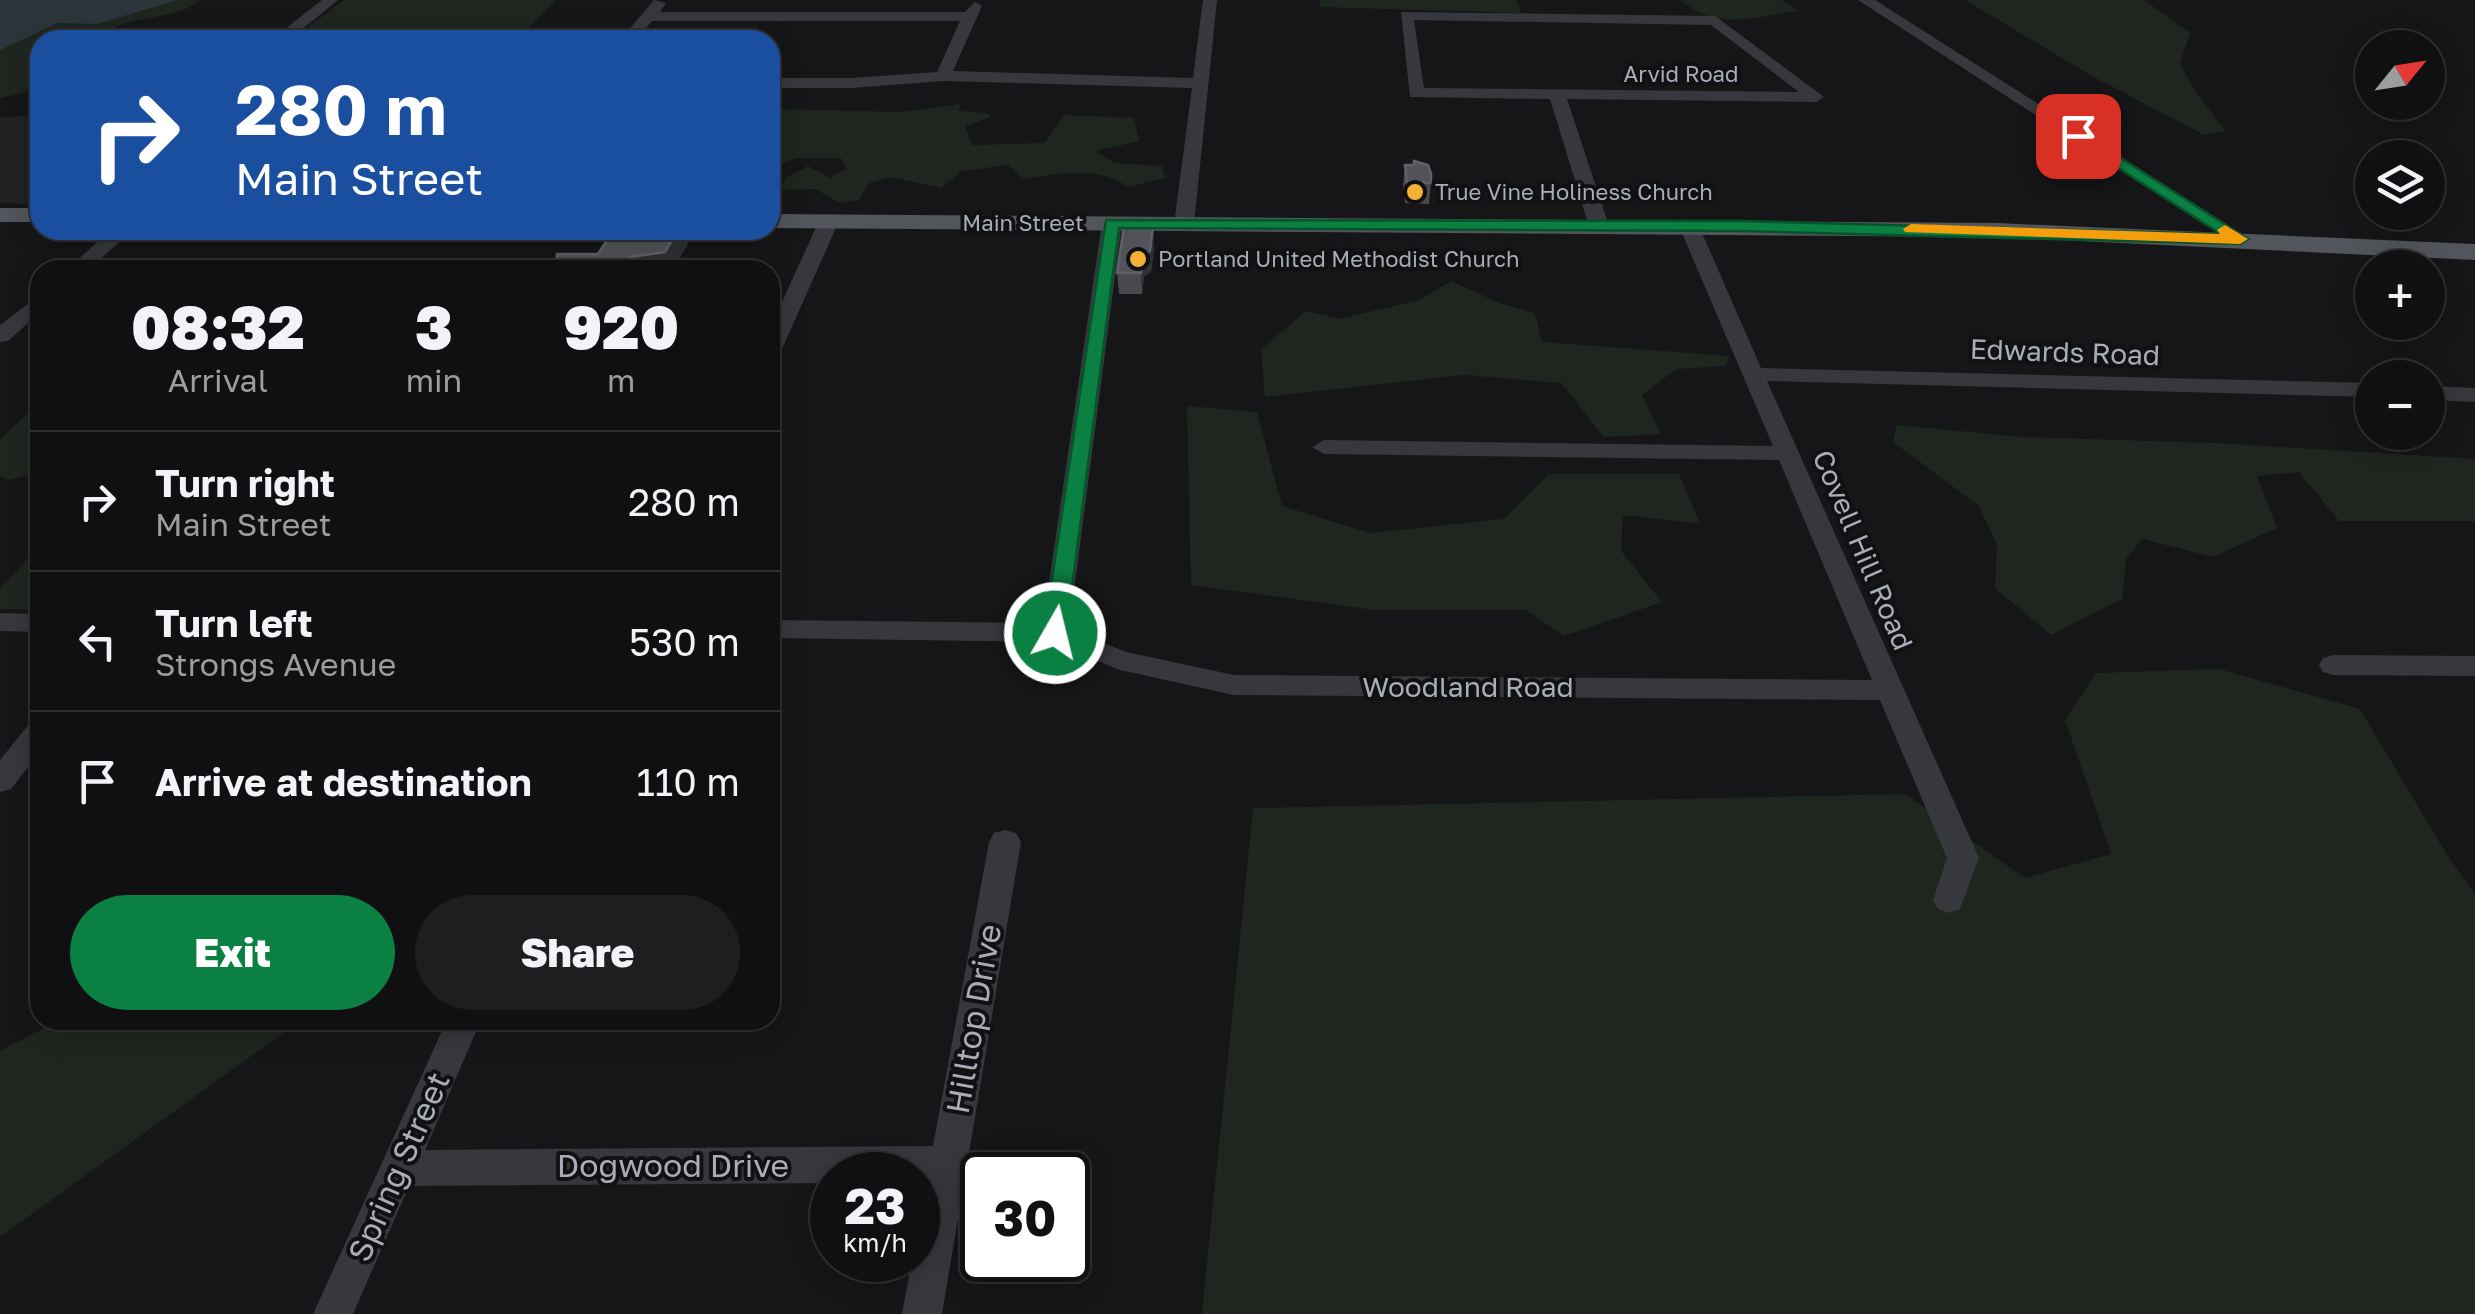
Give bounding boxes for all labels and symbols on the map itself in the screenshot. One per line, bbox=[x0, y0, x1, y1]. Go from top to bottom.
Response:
north arrow bbox=[2355, 30, 2445, 120]
street label: Arvid Road bbox=[1623, 60, 1739, 87]
pin bbox=[2036, 94, 2121, 179]
place label: True Vine Holiness Church bbox=[1435, 178, 1713, 205]
marker: True Vine Holiness Church bbox=[1404, 181, 1426, 203]
street label: Main Street bbox=[962, 209, 1084, 236]
place label: Portland United Methodist Church bbox=[1158, 245, 1520, 272]
marker: Portland United Methodist Church bbox=[1127, 248, 1149, 270]
street label: Edwards Road bbox=[1969, 332, 2161, 371]
street label: Covell Hill Road bbox=[1806, 445, 1920, 655]
position arrow bbox=[1003, 581, 1107, 685]
street label: Woodland Road bbox=[1362, 670, 1574, 703]
street label: Hilltop Drive bbox=[938, 921, 1008, 1117]
street label: Spring Street bbox=[339, 1066, 457, 1267]
street label: Dogwood Drive bbox=[557, 1146, 789, 1184]
speed limit sign: 30 bbox=[960, 1152, 1090, 1282]

